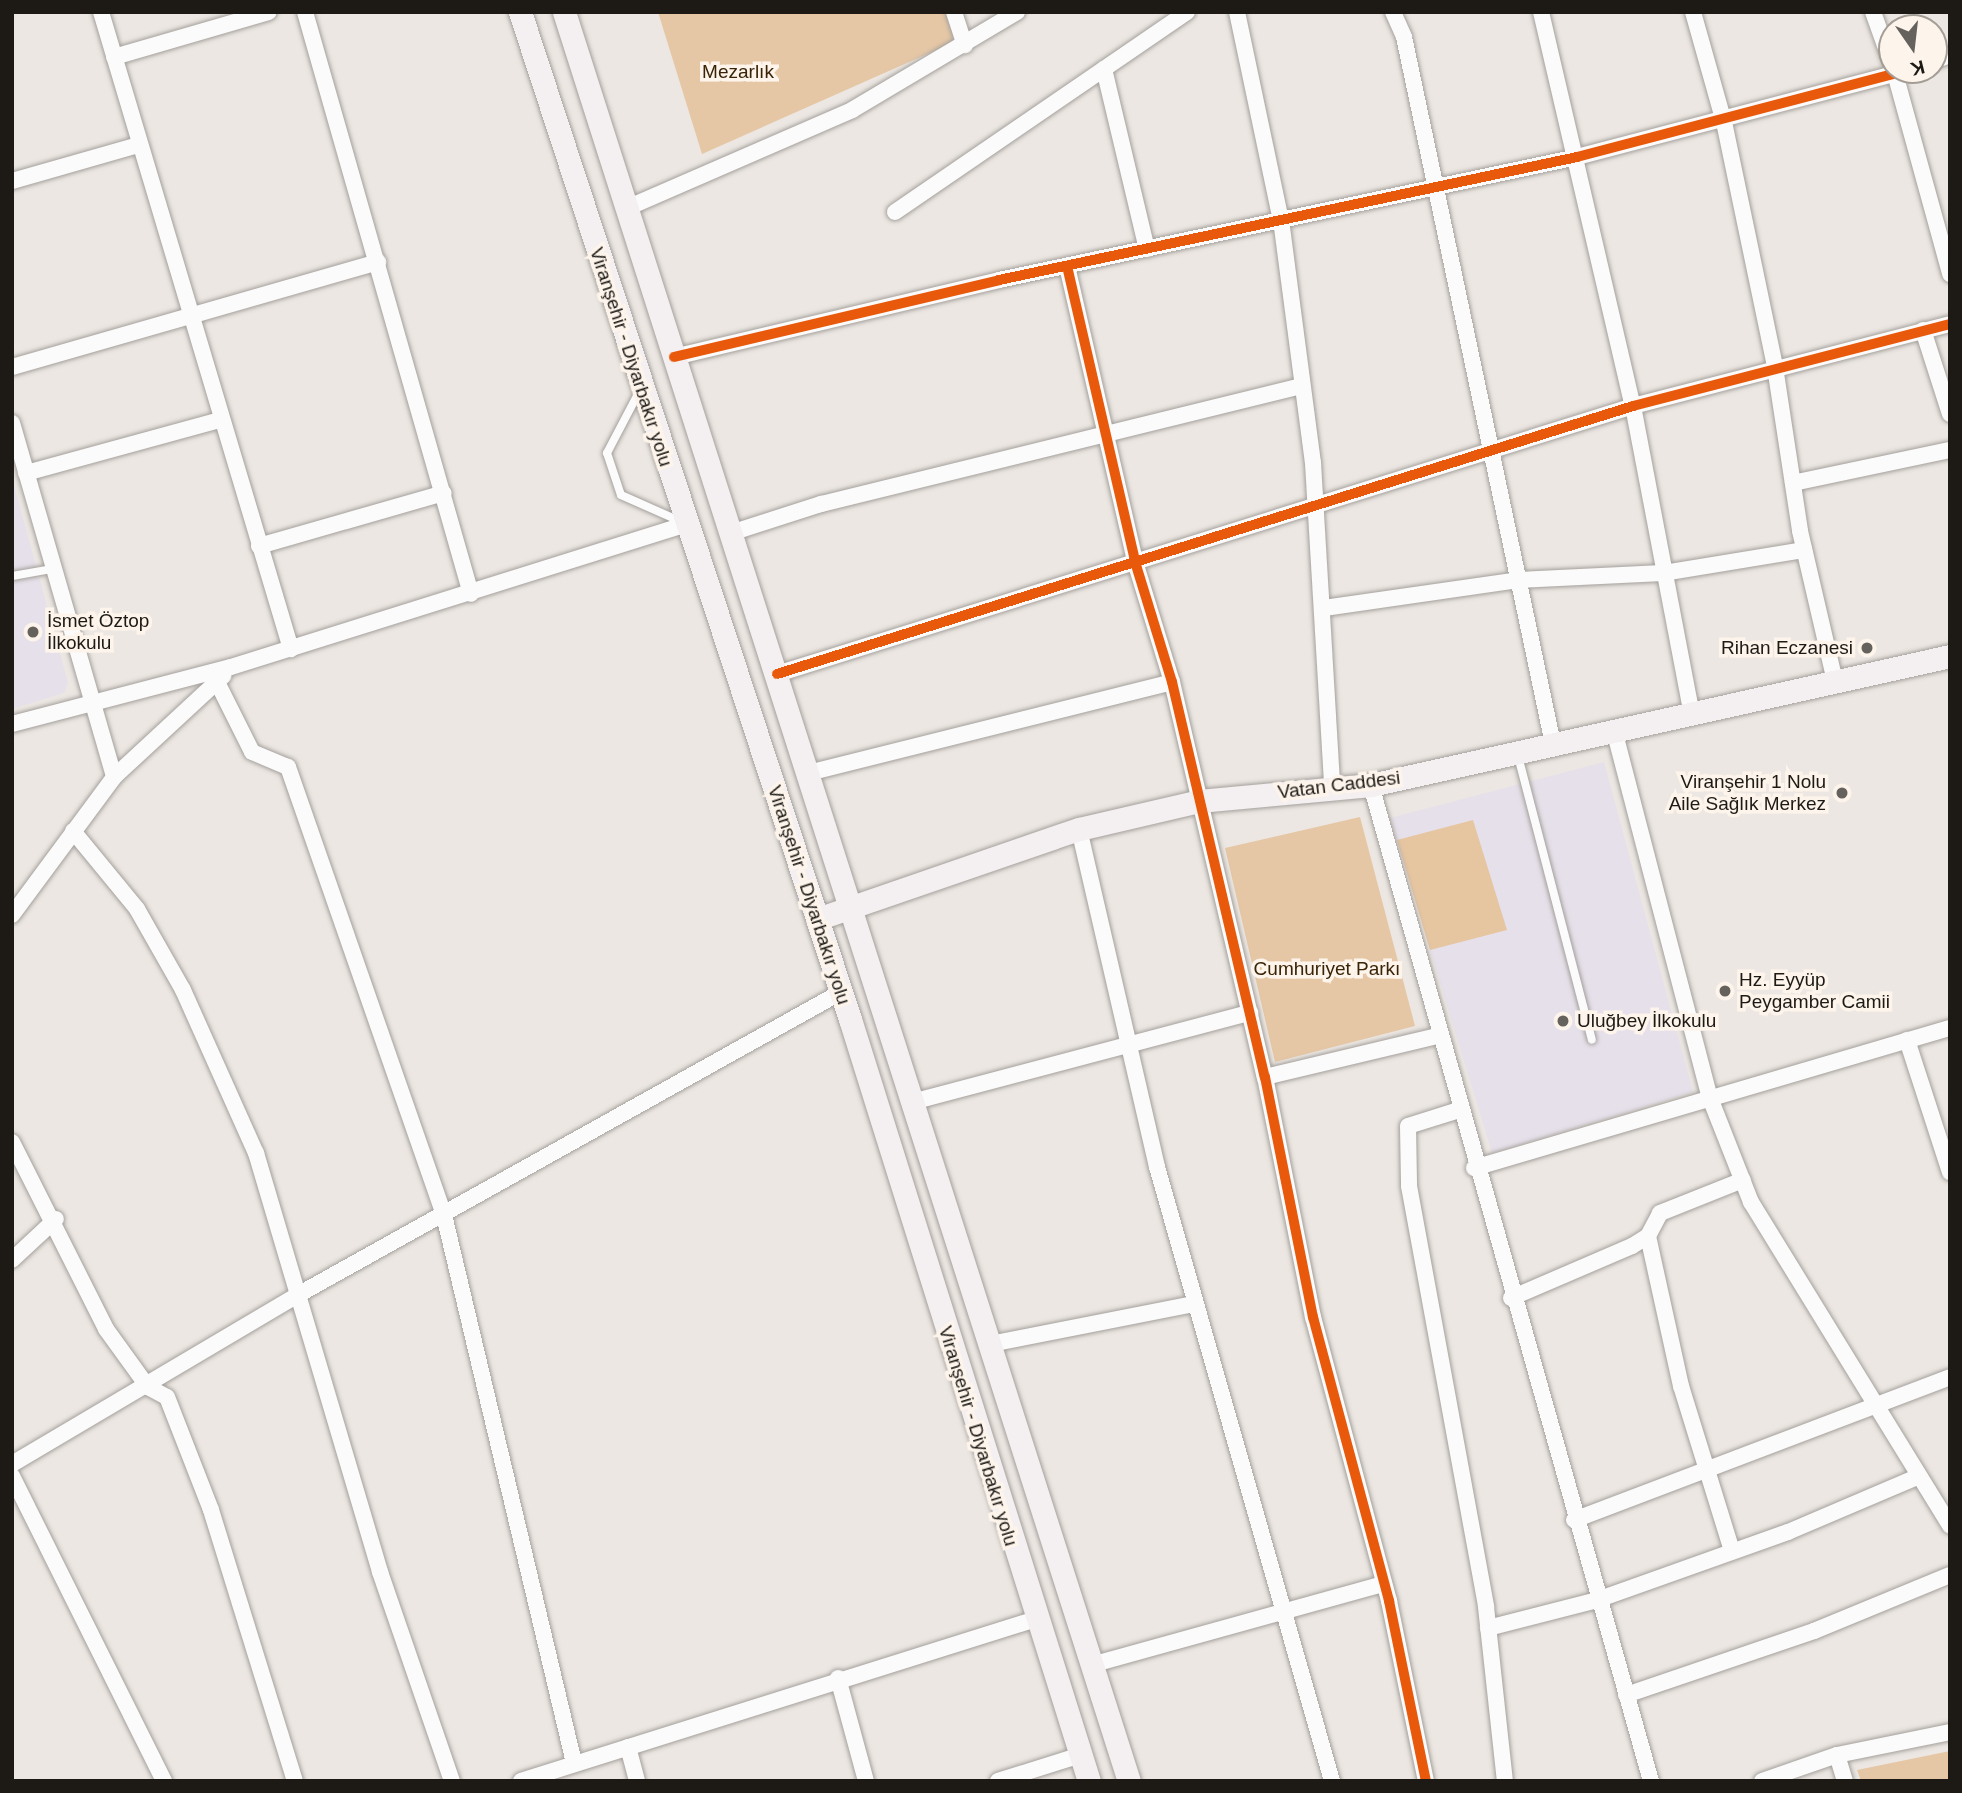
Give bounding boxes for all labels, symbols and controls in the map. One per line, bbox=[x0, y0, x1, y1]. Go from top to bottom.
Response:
north arrow bbox=[1878, 14, 1948, 84]
text: K bbox=[1909, 56, 1927, 80]
park label: Mezarlık bbox=[702, 61, 774, 83]
street label: Viranşehir - Diyarbakır yolu bbox=[585, 245, 677, 469]
place label: İsmet Öztop İlkokulu bbox=[47, 610, 149, 654]
marker: İsmet Öztop İlkokulu bbox=[25, 624, 41, 640]
place label: Rihan Eczanesi bbox=[1721, 637, 1853, 659]
marker: Rihan Eczanesi bbox=[1859, 640, 1875, 656]
street label: Vatan Caddesi bbox=[1276, 766, 1402, 804]
place label: Viranşehir 1 Nolu Aile Sağlık Merkez bbox=[1669, 771, 1826, 815]
street label: Viranşehir - Diyarbakır yolu bbox=[763, 783, 855, 1007]
marker: Viranşehir 1 Nolu Aile Sağlık Merkez bbox=[1832, 783, 1852, 803]
park label: Cumhuriyet Parkı bbox=[1254, 958, 1400, 980]
place label: Hz. Eyyüp Peygamber Camii bbox=[1739, 969, 1890, 1013]
marker: Hz. Eyyüp Peygamber Camii bbox=[1717, 983, 1733, 999]
place label: Uluğbey İlkokulu bbox=[1577, 1010, 1716, 1032]
marker: Uluğbey İlkokulu bbox=[1555, 1013, 1571, 1029]
street label: Viranşehir - Diyarbakır yolu bbox=[934, 1323, 1022, 1549]

